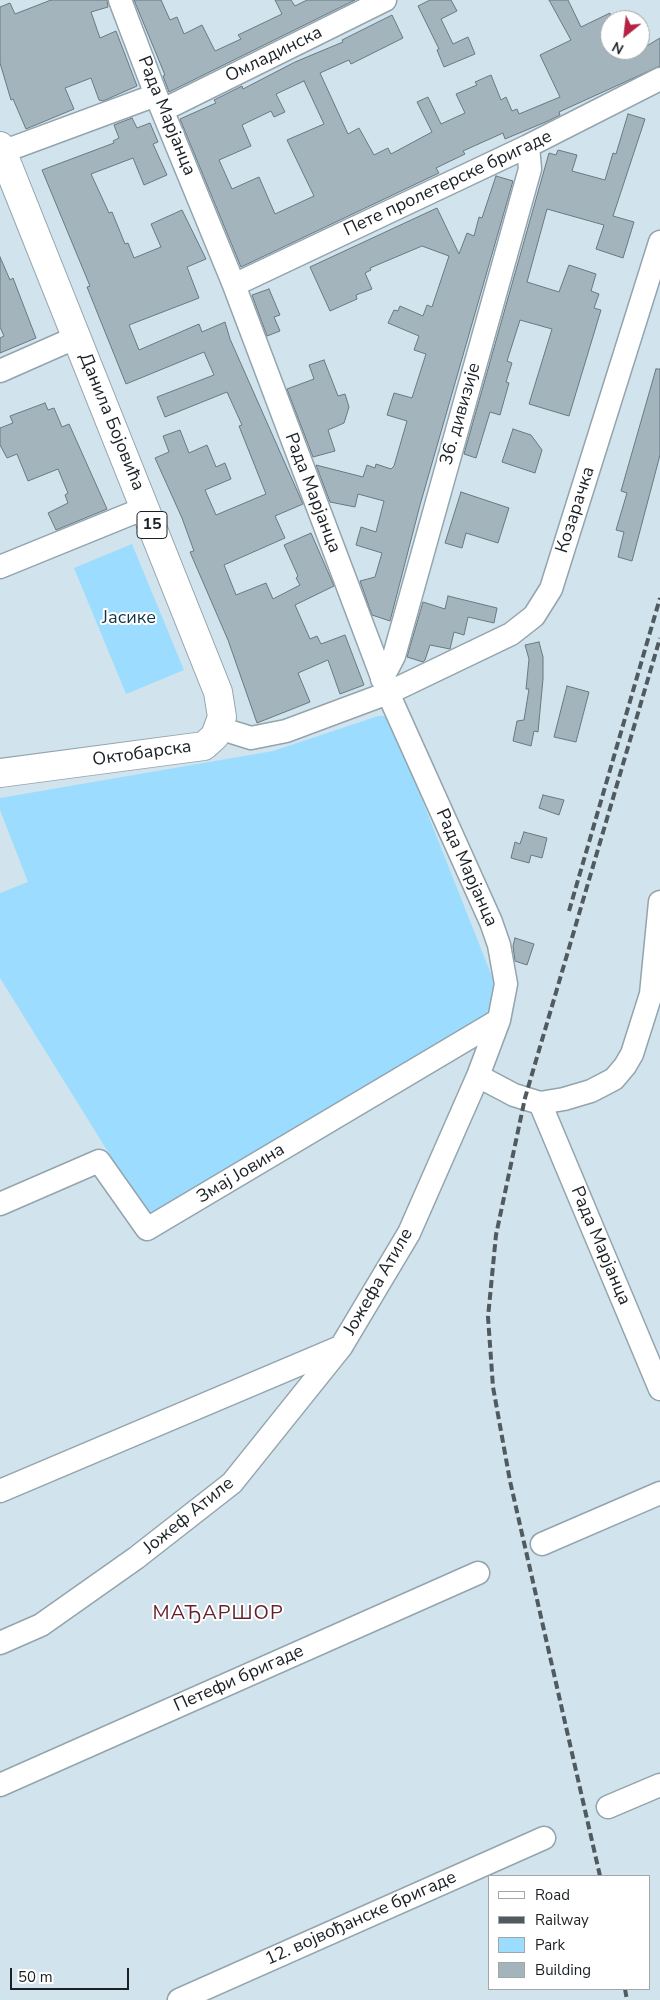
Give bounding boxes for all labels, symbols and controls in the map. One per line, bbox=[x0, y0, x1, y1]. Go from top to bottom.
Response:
north arrow bbox=[600, 10, 650, 60]
street label: Омладинска bbox=[222, 22, 326, 88]
text: N bbox=[609, 37, 627, 59]
street label: Рада Марјанца bbox=[132, 53, 200, 179]
street label: Пете пролетерске бригаде bbox=[341, 126, 555, 242]
street label: Данила Бојовића bbox=[74, 350, 148, 494]
street label: 36. дивизије bbox=[436, 360, 486, 468]
street label: Рада Марјанца bbox=[279, 430, 345, 556]
street label: Козарачка bbox=[552, 464, 600, 556]
road number: 15 bbox=[137, 512, 167, 538]
park label: Јасике bbox=[102, 608, 156, 630]
street label: Октобарска bbox=[91, 736, 193, 772]
street label: Рада Марјанца bbox=[430, 806, 502, 930]
street label: Змај Јовина bbox=[193, 1139, 289, 1209]
street label: Рада Марјанца bbox=[565, 1183, 635, 1309]
street label: Јожефа Атиле bbox=[340, 1225, 418, 1339]
street label: Јожеф Атиле bbox=[139, 1473, 239, 1559]
district label: МАЂАРШОР bbox=[151, 1602, 285, 1626]
street label: Петефи бригаде bbox=[171, 1641, 307, 1717]
street label: 12. војвођанске бригаде bbox=[262, 1867, 460, 1971]
legend bbox=[488, 1875, 650, 1990]
text: Road bbox=[535, 1885, 570, 1905]
text: Railway bbox=[535, 1910, 589, 1930]
text: Park bbox=[535, 1935, 565, 1955]
scale bar bbox=[12, 1958, 131, 1990]
text: Building bbox=[535, 1960, 591, 1980]
text: 50 m bbox=[18, 1967, 53, 1987]

